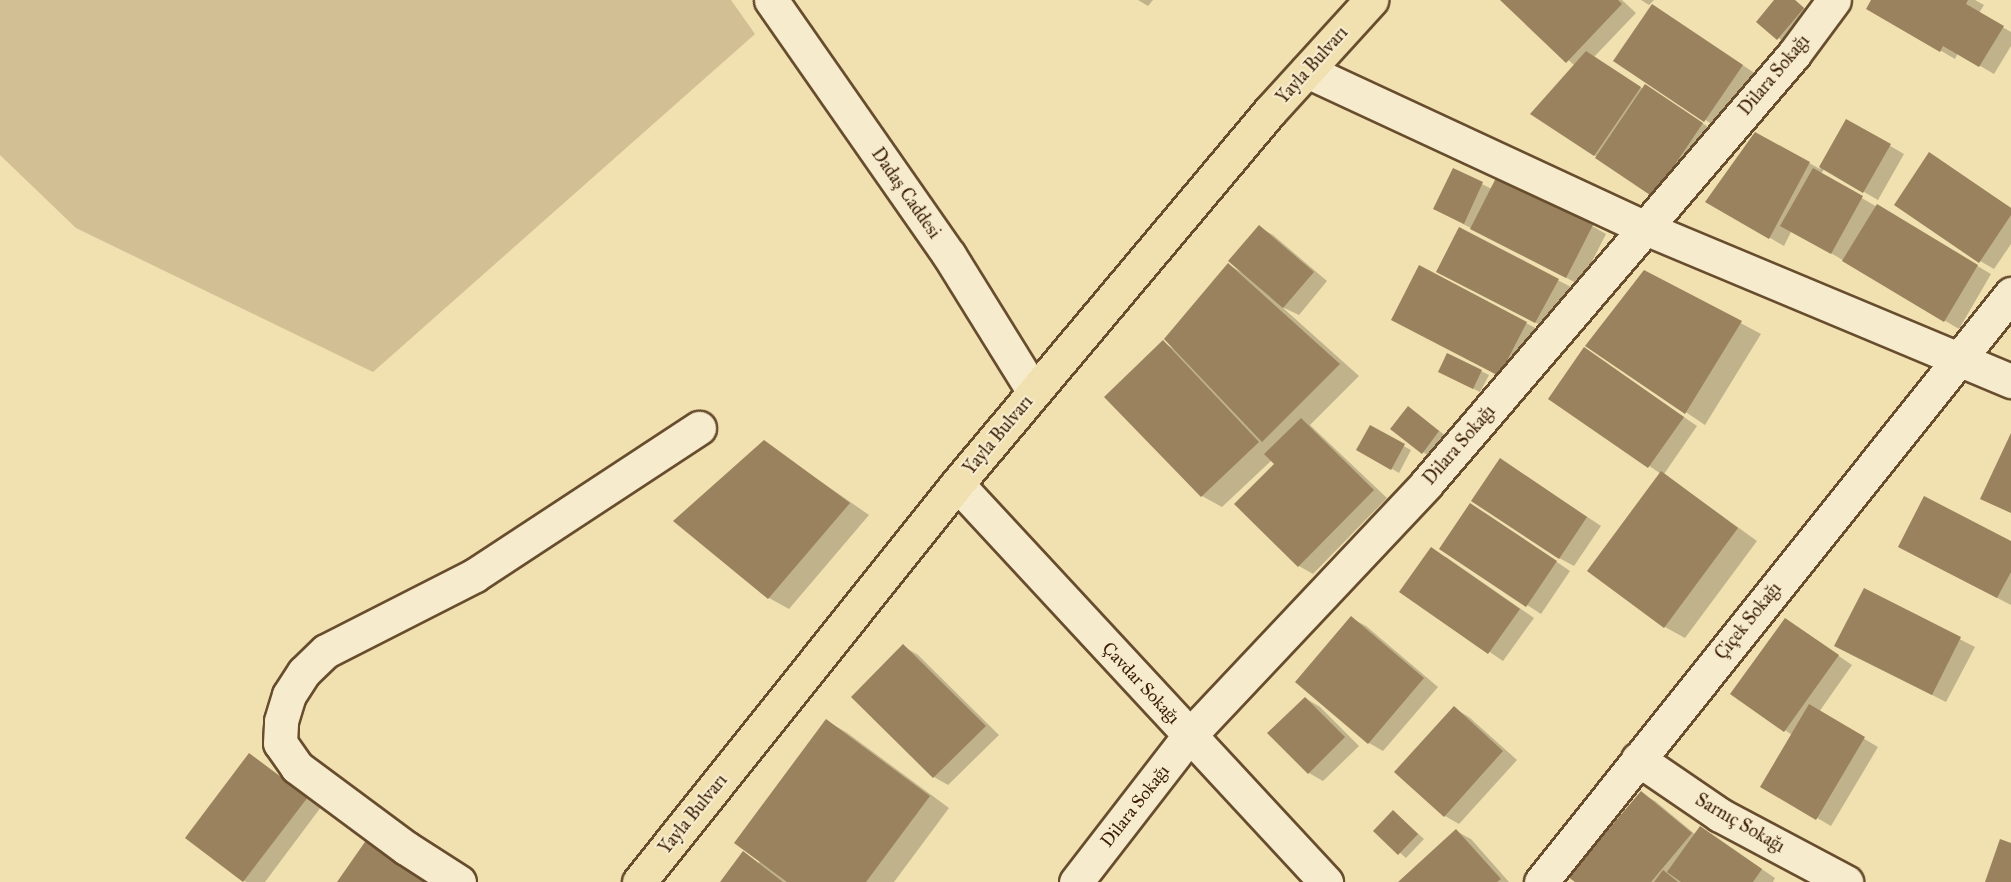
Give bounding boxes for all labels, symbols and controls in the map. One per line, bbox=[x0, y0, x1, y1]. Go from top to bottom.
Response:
street label: Yayla Bulvarı bbox=[1272, 22, 1352, 108]
street label: Dilara Sokağı bbox=[1734, 30, 1814, 120]
street label: Dadaş Caddesi bbox=[867, 143, 945, 243]
street label: Yayla Bulvarı bbox=[959, 391, 1037, 479]
street label: Dilara Sokağı bbox=[1419, 401, 1499, 489]
street label: Çiçek Sokağı bbox=[1710, 578, 1786, 664]
street label: Çavdar Sokağı bbox=[1098, 638, 1184, 728]
street label: Dilara Sokağı bbox=[1096, 760, 1174, 852]
street label: Yayla Bulvarı bbox=[654, 770, 732, 858]
street label: Sarnıç Sokağı bbox=[1691, 789, 1789, 857]

